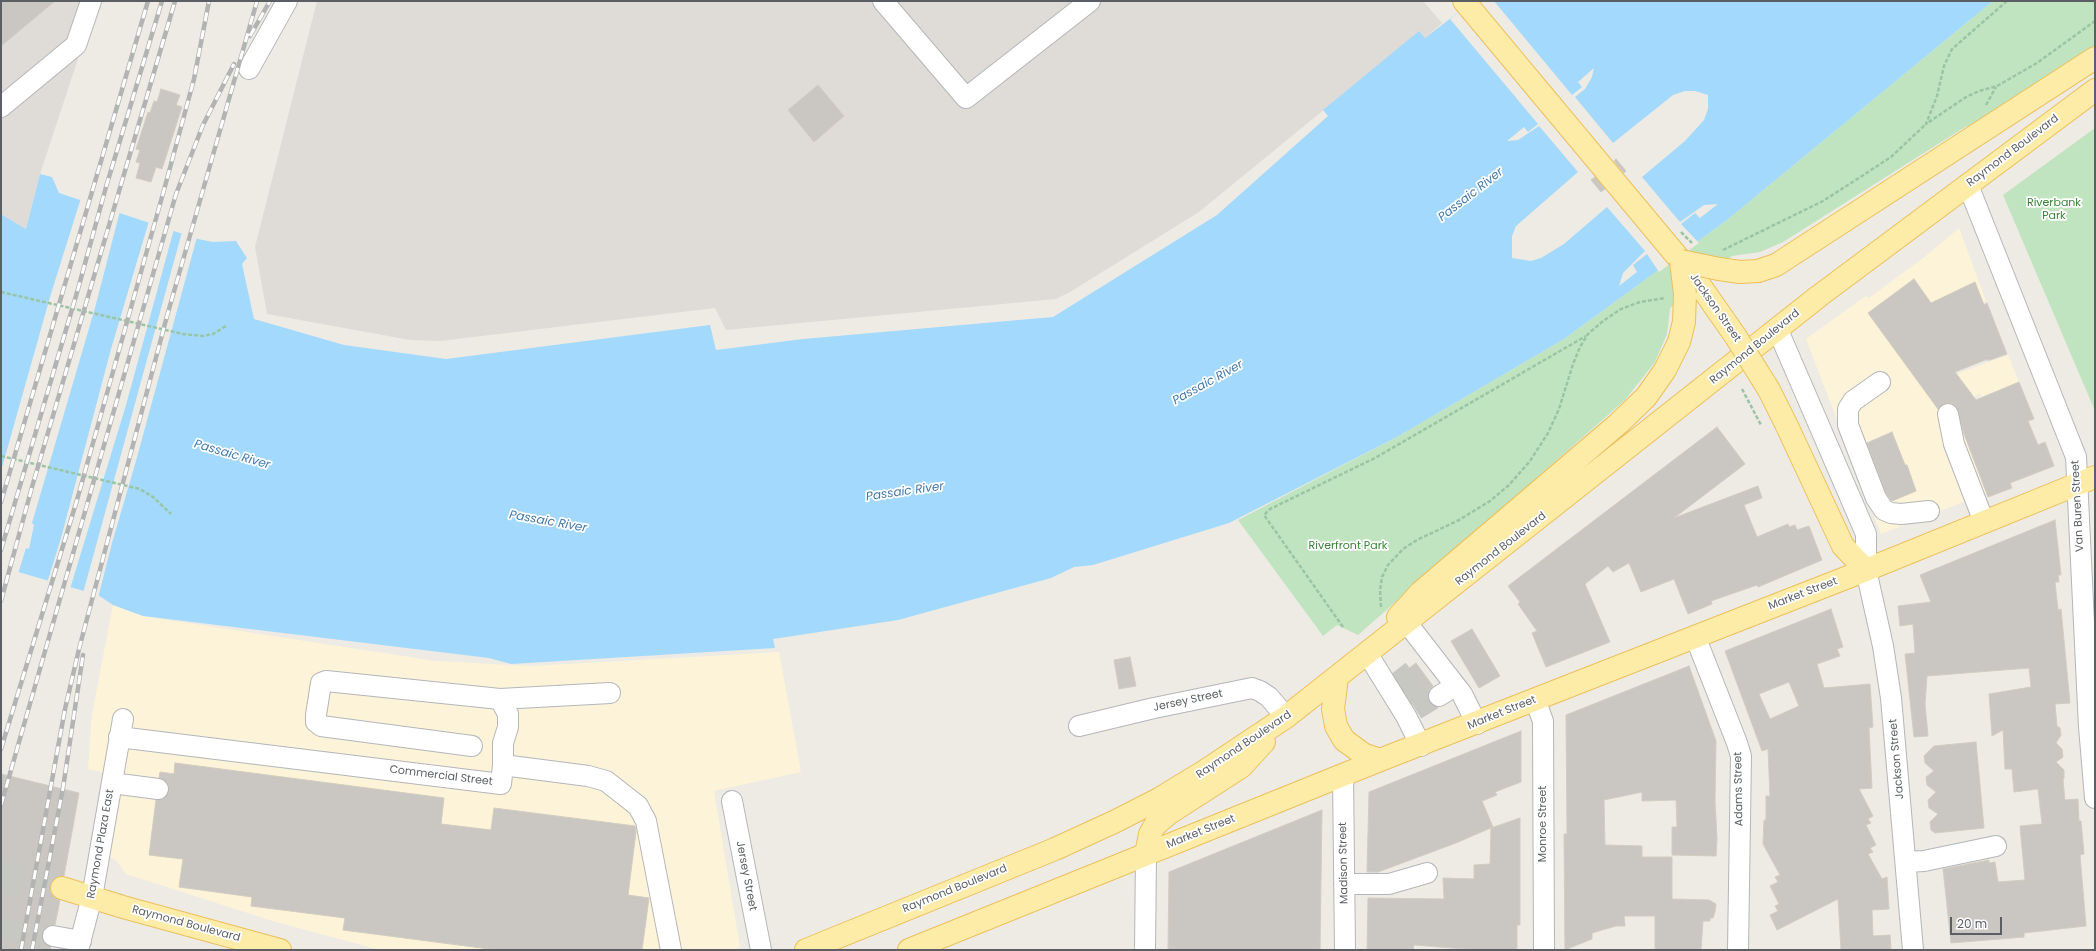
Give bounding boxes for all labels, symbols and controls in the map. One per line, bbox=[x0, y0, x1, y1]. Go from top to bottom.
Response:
street label: Raymond Boulevard bbox=[1964, 112, 2062, 190]
water label: Passaic River bbox=[1436, 165, 1506, 225]
park label: Riverbank Park bbox=[2027, 196, 2081, 222]
street label: Jackson Street bbox=[1686, 271, 1744, 345]
street label: Raymond Boulevard bbox=[1707, 307, 1803, 387]
water label: Passaic River bbox=[1170, 358, 1246, 408]
water label: Passaic River bbox=[192, 437, 272, 473]
street label: Van Buren Street bbox=[2069, 460, 2087, 552]
water label: Passaic River bbox=[865, 479, 945, 505]
water label: Passaic River bbox=[508, 508, 588, 536]
street label: Raymond Boulevard bbox=[1453, 509, 1549, 589]
park label: Riverfront Park bbox=[1309, 539, 1387, 553]
street label: Market Street bbox=[1767, 575, 1839, 613]
street label: Jersey Street bbox=[1152, 687, 1224, 715]
street label: Market Street bbox=[1466, 693, 1538, 733]
street label: Raymond Boulevard bbox=[1194, 708, 1294, 782]
street label: Jackson Street bbox=[1887, 718, 1907, 800]
street label: Adams Street bbox=[1732, 752, 1746, 826]
street label: Commercial Street bbox=[389, 763, 493, 789]
street label: Monroe Street bbox=[1536, 786, 1550, 862]
street label: Raymond Plaza East bbox=[85, 788, 117, 900]
street label: Market Street bbox=[1165, 812, 1237, 852]
street label: Madison Street bbox=[1337, 822, 1351, 904]
street label: Jersey Street bbox=[733, 840, 759, 912]
street label: Raymond Boulevard bbox=[901, 862, 1009, 916]
street label: Raymond Boulevard bbox=[130, 903, 242, 945]
scale bar bbox=[1952, 909, 2004, 935]
text: 20 m bbox=[1957, 915, 1987, 932]

